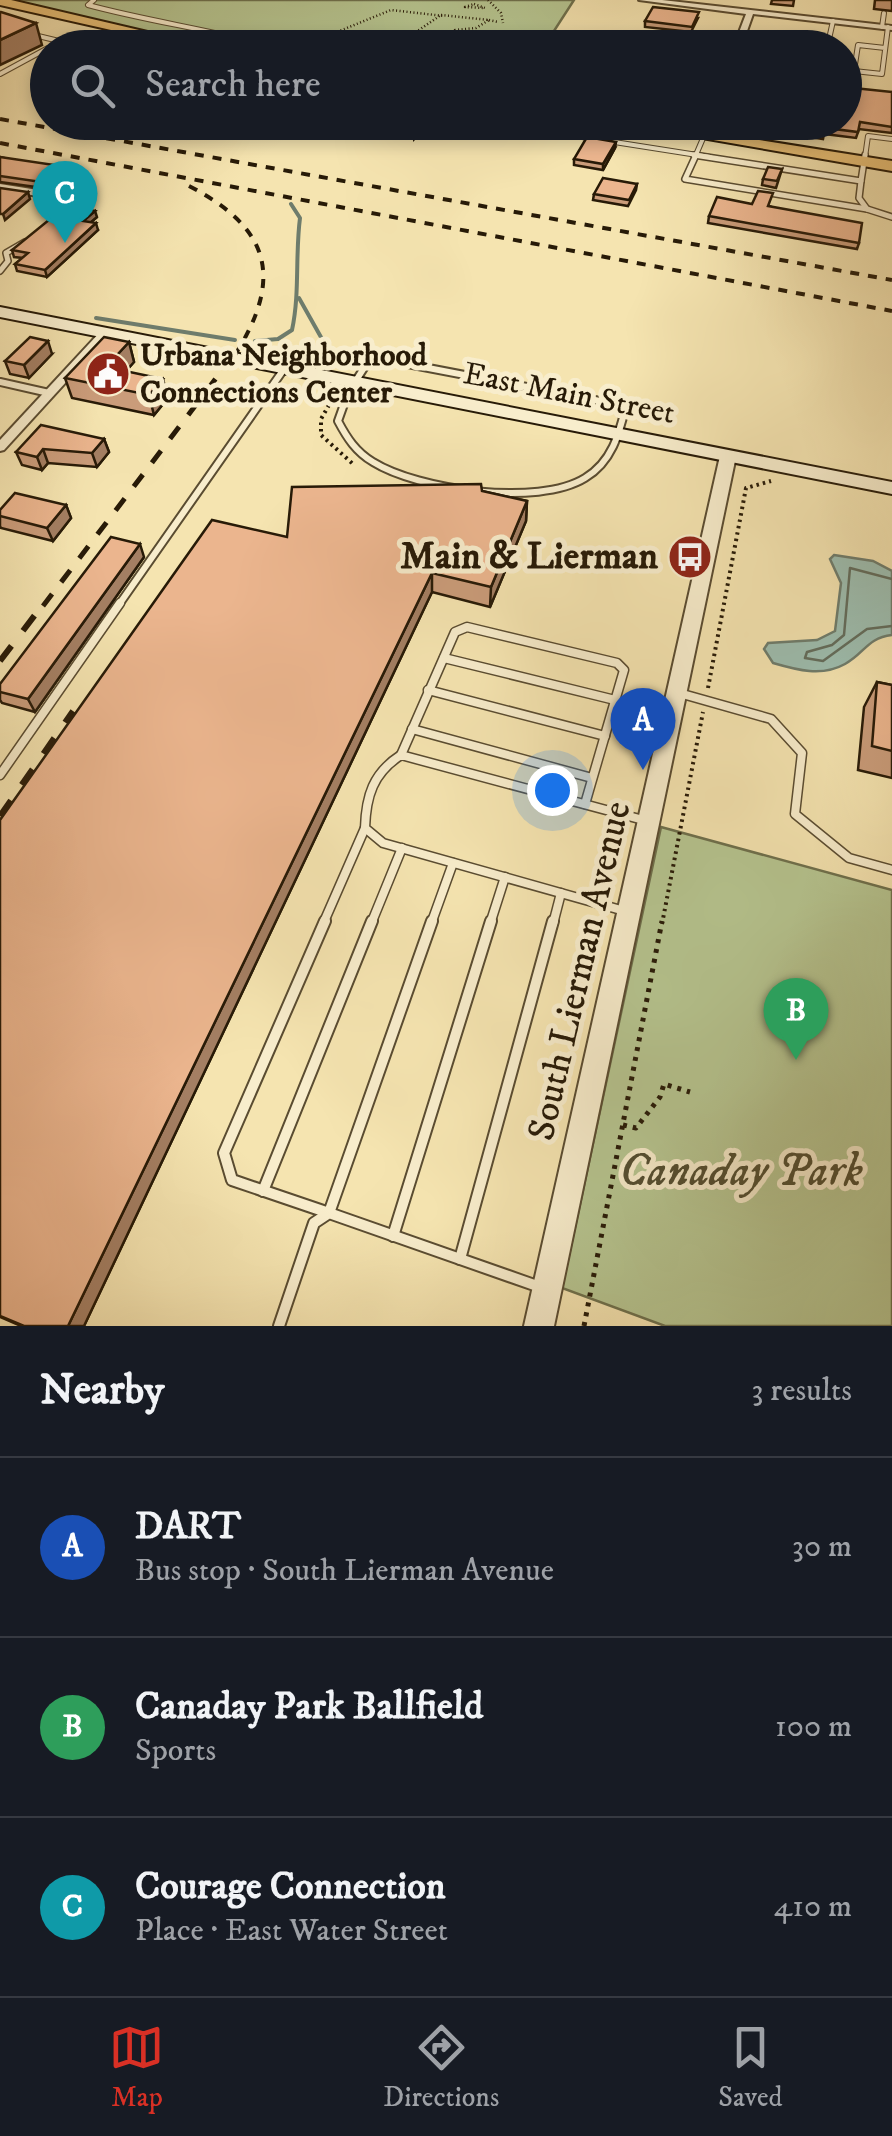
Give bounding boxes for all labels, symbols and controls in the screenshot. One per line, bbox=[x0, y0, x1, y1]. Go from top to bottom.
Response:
search box bbox=[30, 30, 862, 140]
icon: search bbox=[65, 58, 120, 113]
text: Search here bbox=[145, 61, 321, 109]
pin: C bbox=[32, 160, 98, 243]
place label: Urbana Neighborhood Connections Center bbox=[140, 336, 428, 413]
public building icon: Urbana Neighborhood Connections Center bbox=[85, 351, 131, 397]
street label: East Main Street bbox=[460, 354, 678, 434]
place label: Main & Lierman bbox=[400, 533, 658, 581]
bus stop icon: Main & Lierman bbox=[667, 534, 713, 580]
pin: A bbox=[610, 688, 676, 770]
your location bbox=[527, 765, 578, 816]
street label: South Lierman Avenue bbox=[518, 797, 642, 1145]
pin: B bbox=[764, 978, 828, 1060]
park label: Canaday Park bbox=[619, 1144, 863, 1200]
text: Nearby bbox=[40, 1365, 164, 1417]
text: 3 results bbox=[751, 1371, 852, 1411]
text: DART bbox=[135, 1503, 241, 1551]
text: A bbox=[62, 1527, 83, 1567]
text: 30 m bbox=[792, 1527, 852, 1567]
text: Bus stop · South Lierman Avenue bbox=[135, 1551, 554, 1591]
text: Canaday Park Ballfield bbox=[135, 1683, 483, 1731]
text: B bbox=[62, 1707, 83, 1747]
text: 100 m bbox=[775, 1707, 852, 1747]
text: Sports bbox=[135, 1731, 216, 1771]
text: Courage Connection bbox=[135, 1863, 446, 1911]
text: C bbox=[62, 1887, 83, 1927]
text: 410 m bbox=[774, 1887, 852, 1927]
text: Place · East Water Street bbox=[135, 1911, 448, 1951]
tab: Map bbox=[109, 2020, 164, 2115]
tab: Directions bbox=[383, 2020, 499, 2115]
tab: Saved bbox=[718, 2020, 783, 2115]

